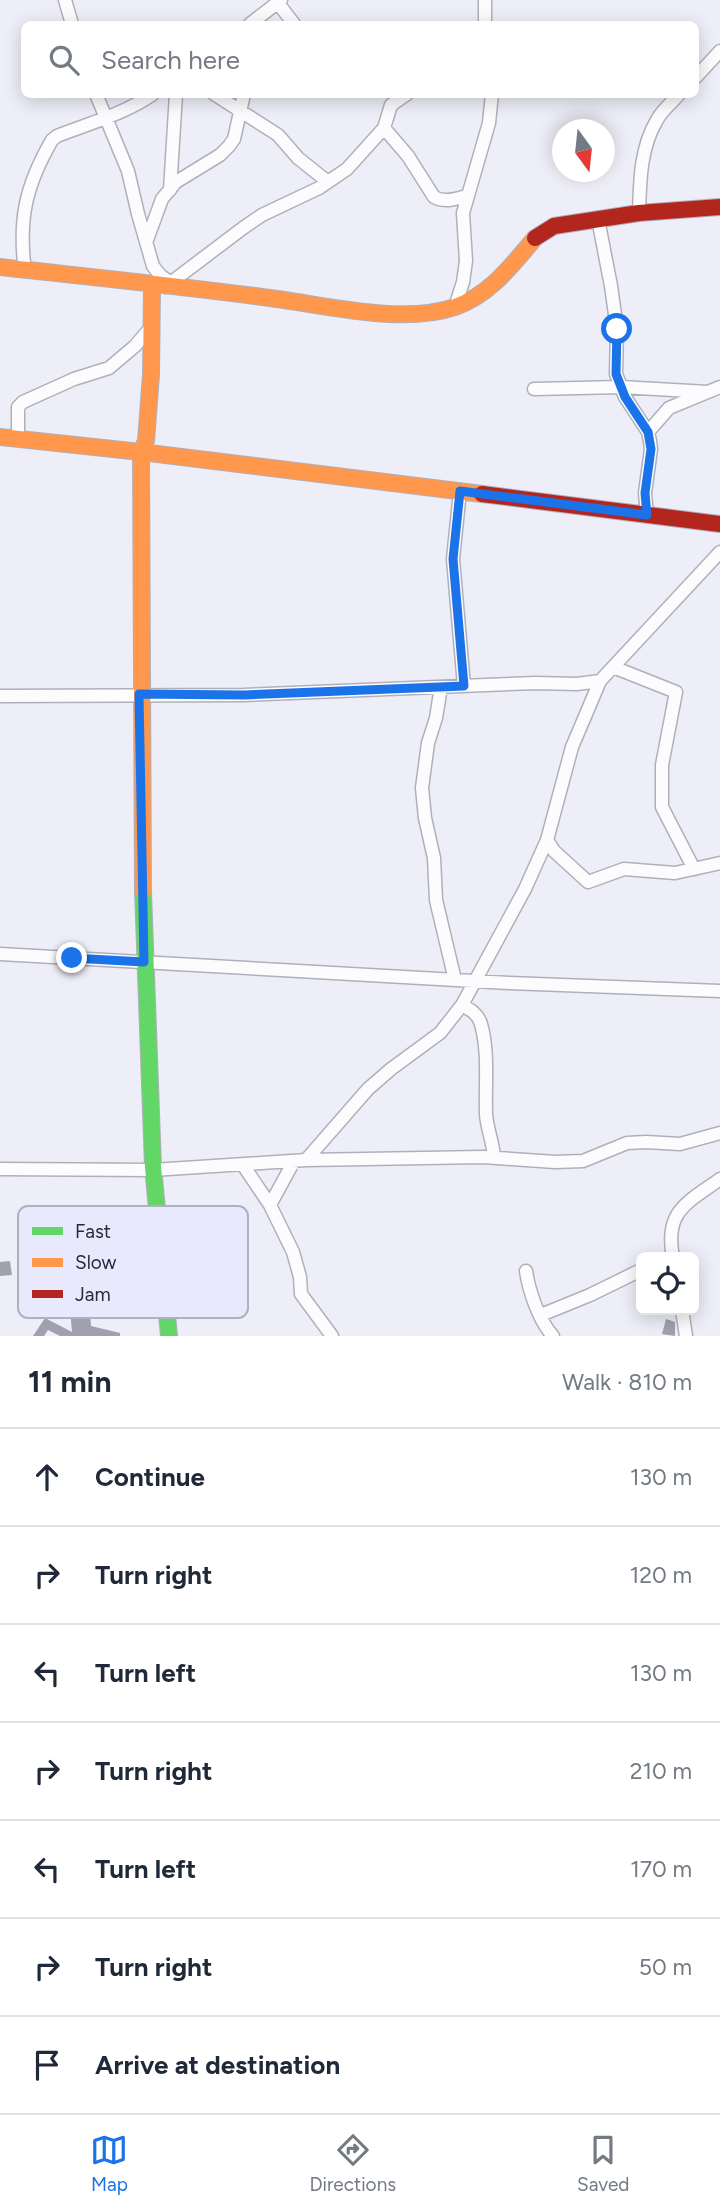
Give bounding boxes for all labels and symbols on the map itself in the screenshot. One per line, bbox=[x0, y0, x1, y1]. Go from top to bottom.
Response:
north arrow bbox=[552, 119, 615, 182]
route start bbox=[601, 313, 632, 344]
route end bbox=[56, 942, 87, 973]
legend bbox=[18, 1206, 248, 1318]
text: Fast bbox=[75, 1220, 111, 1243]
text: Slow bbox=[75, 1251, 117, 1274]
text: Jam bbox=[75, 1283, 111, 1306]

